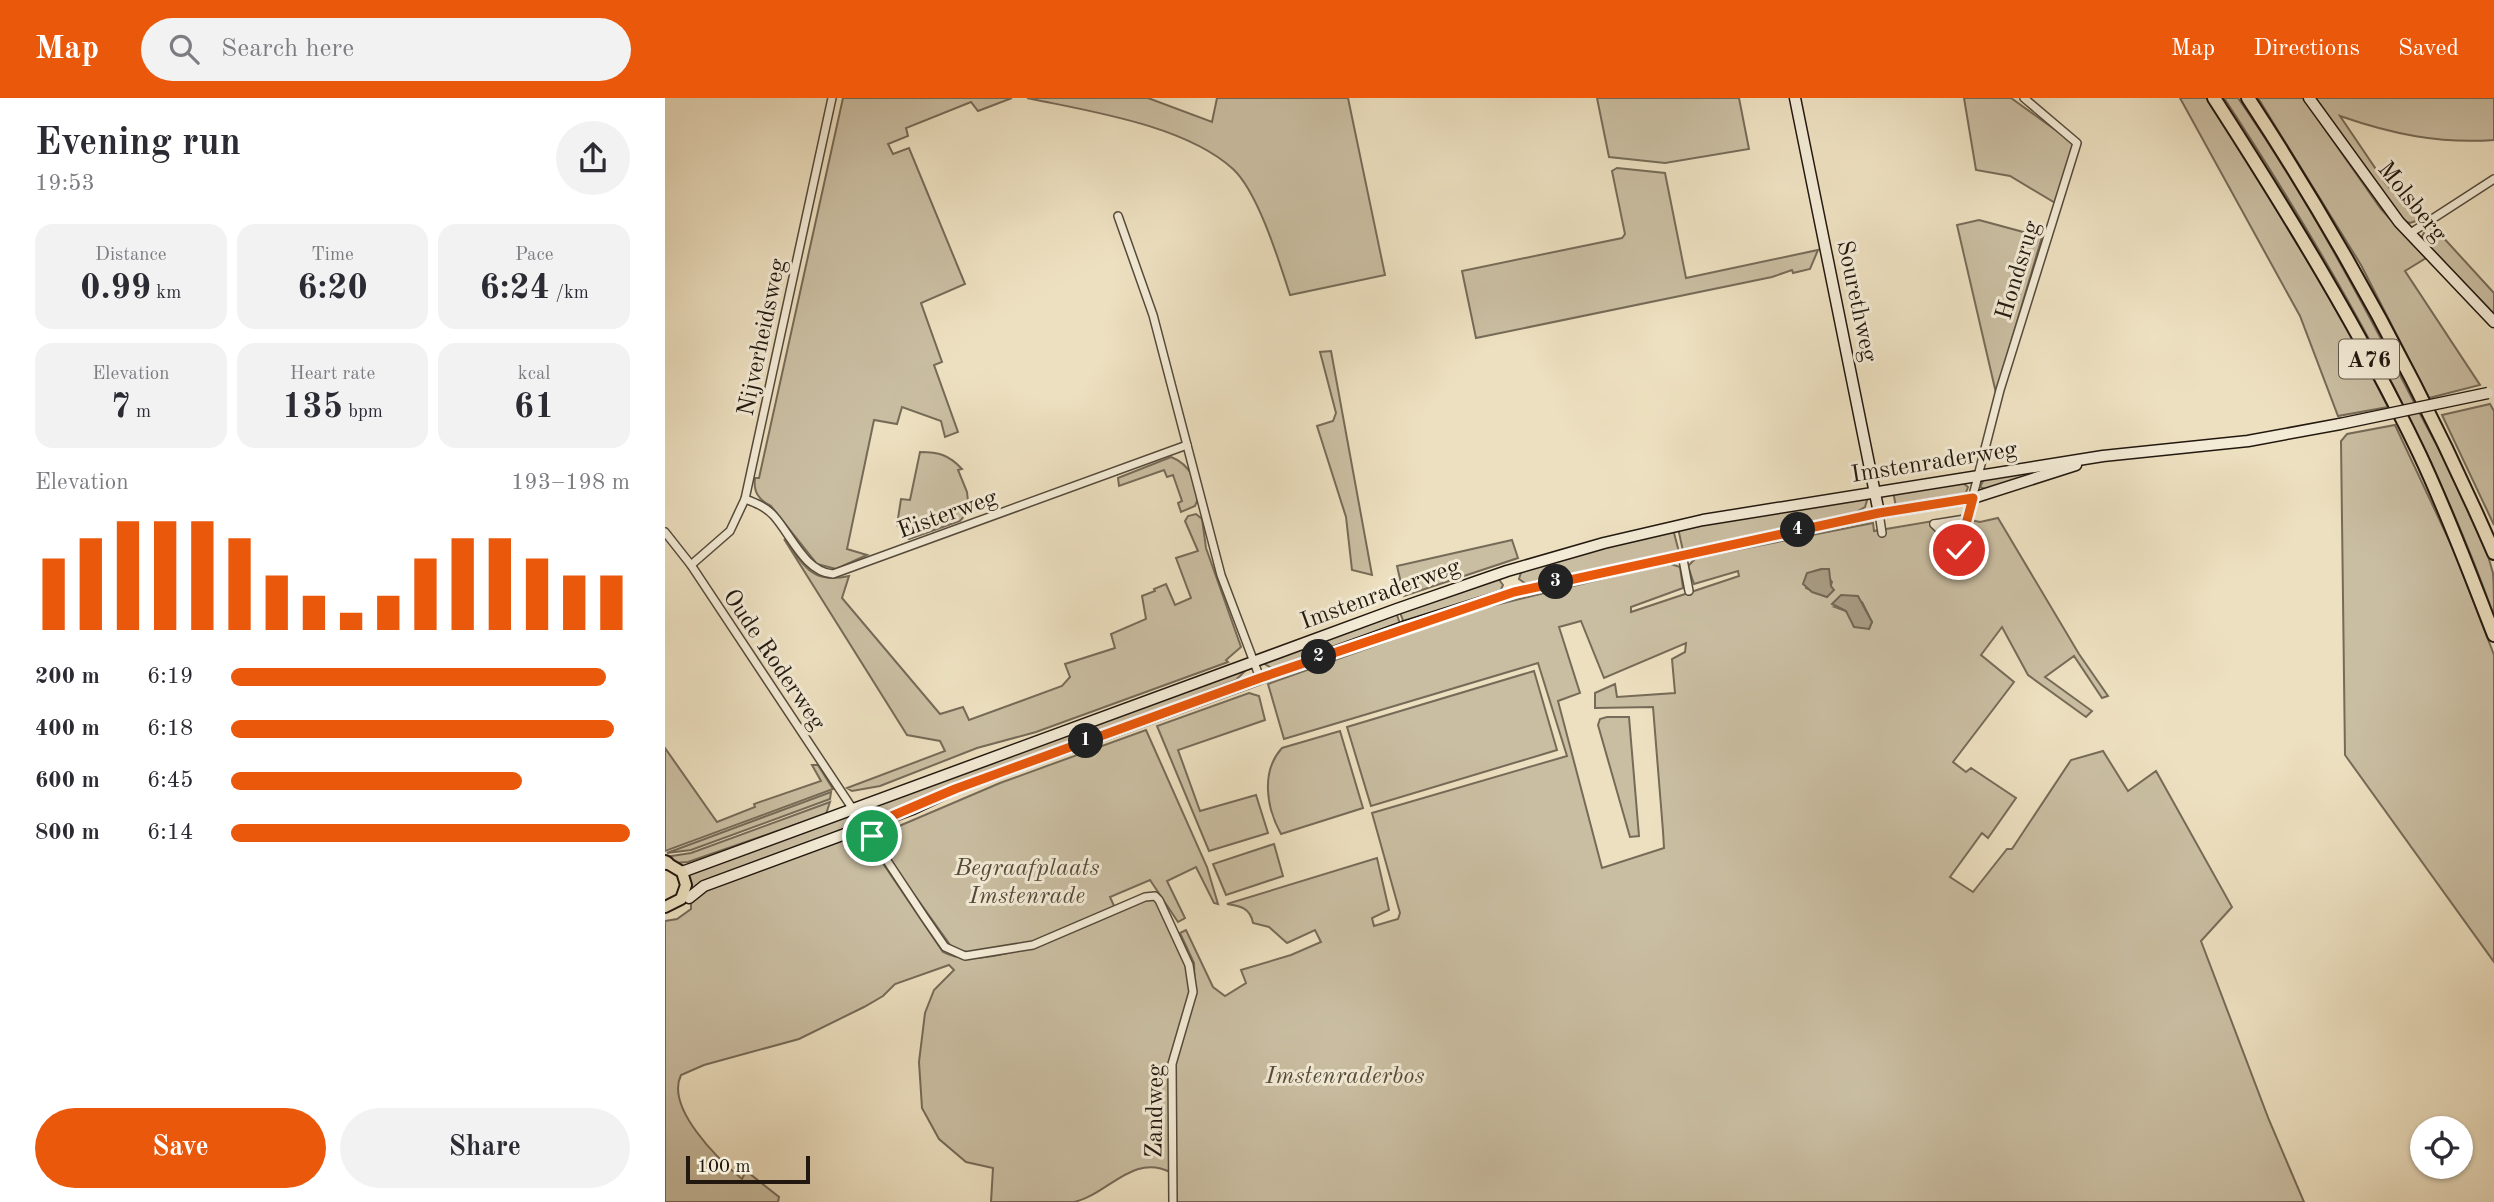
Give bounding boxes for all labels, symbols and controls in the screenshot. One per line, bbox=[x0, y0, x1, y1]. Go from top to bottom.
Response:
search box bbox=[141, 18, 631, 81]
icon: search bbox=[165, 30, 203, 68]
text: Map bbox=[35, 33, 99, 66]
text: Search here bbox=[221, 36, 354, 62]
text: Map bbox=[2171, 37, 2215, 61]
text: Directions bbox=[2253, 37, 2360, 61]
text: Saved bbox=[2398, 37, 2459, 61]
button: share bbox=[556, 121, 630, 195]
text: Evening run bbox=[35, 125, 241, 163]
street label: Molsberg bbox=[2372, 158, 2451, 247]
text: 19:53 bbox=[35, 172, 95, 195]
street label: Hondsrug bbox=[1992, 218, 2045, 323]
street label: Sourethweg bbox=[1831, 239, 1881, 364]
text: Distance bbox=[95, 246, 167, 265]
text: Time bbox=[311, 246, 354, 265]
text: Pace bbox=[515, 246, 553, 265]
street label: Nijverheidsweg bbox=[735, 257, 791, 418]
text: 0.99 bbox=[80, 271, 151, 306]
text: 6:20 bbox=[297, 271, 368, 306]
text: 6:24 bbox=[479, 271, 550, 306]
text: km bbox=[151, 284, 181, 303]
text: /km bbox=[550, 284, 589, 303]
road number: A76 bbox=[2339, 340, 2399, 378]
text: Elevation bbox=[92, 365, 169, 384]
text: Heart rate bbox=[290, 365, 375, 384]
text: kcal bbox=[518, 365, 551, 384]
text: 7 bbox=[110, 390, 131, 425]
text: 135 bbox=[282, 390, 343, 425]
text: 61 bbox=[514, 390, 554, 425]
text: m bbox=[131, 403, 151, 422]
text: bpm bbox=[343, 403, 383, 422]
street label: Imstenraderweg bbox=[1850, 438, 2019, 488]
text: Elevation bbox=[35, 471, 129, 494]
text: 193–198 m bbox=[511, 471, 630, 494]
street label: Eisterweg bbox=[895, 486, 1001, 544]
pin: 4 bbox=[1781, 512, 1815, 548]
text: 4 bbox=[1792, 520, 1803, 539]
pin bbox=[1929, 520, 1989, 580]
icon: check bbox=[1940, 531, 1978, 569]
street label: Imstenraderweg bbox=[1298, 555, 1464, 635]
pin: 3 bbox=[1539, 564, 1573, 600]
text: 3 bbox=[1550, 572, 1561, 591]
street label: Oude Roderweg bbox=[718, 585, 829, 735]
pin: 2 bbox=[1301, 640, 1337, 674]
text: 2 bbox=[1313, 647, 1324, 666]
text: 200 m bbox=[35, 665, 100, 688]
text: 6:19 bbox=[147, 665, 193, 688]
text: 400 m bbox=[35, 717, 100, 740]
text: 6:18 bbox=[147, 717, 193, 740]
pin: 1 bbox=[1069, 724, 1103, 758]
text: 1 bbox=[1080, 731, 1091, 750]
text: 600 m bbox=[35, 769, 100, 792]
text: 6:45 bbox=[147, 769, 193, 792]
pin bbox=[842, 806, 902, 866]
icon: arrive bbox=[853, 817, 891, 855]
text: 800 m bbox=[35, 821, 100, 844]
text: 6:14 bbox=[147, 821, 193, 844]
park label: Begraafplaats Imstenrade bbox=[953, 857, 1100, 909]
street label: Zandweg bbox=[1143, 1064, 1169, 1158]
park label: Imstenraderbos bbox=[1264, 1065, 1425, 1089]
button: Save bbox=[35, 1108, 326, 1188]
button: Share bbox=[340, 1108, 630, 1188]
map controls bbox=[2410, 1116, 2473, 1179]
button: locate bbox=[2410, 1116, 2473, 1179]
scale bar bbox=[686, 1153, 810, 1185]
text: 100 m bbox=[697, 1158, 750, 1177]

